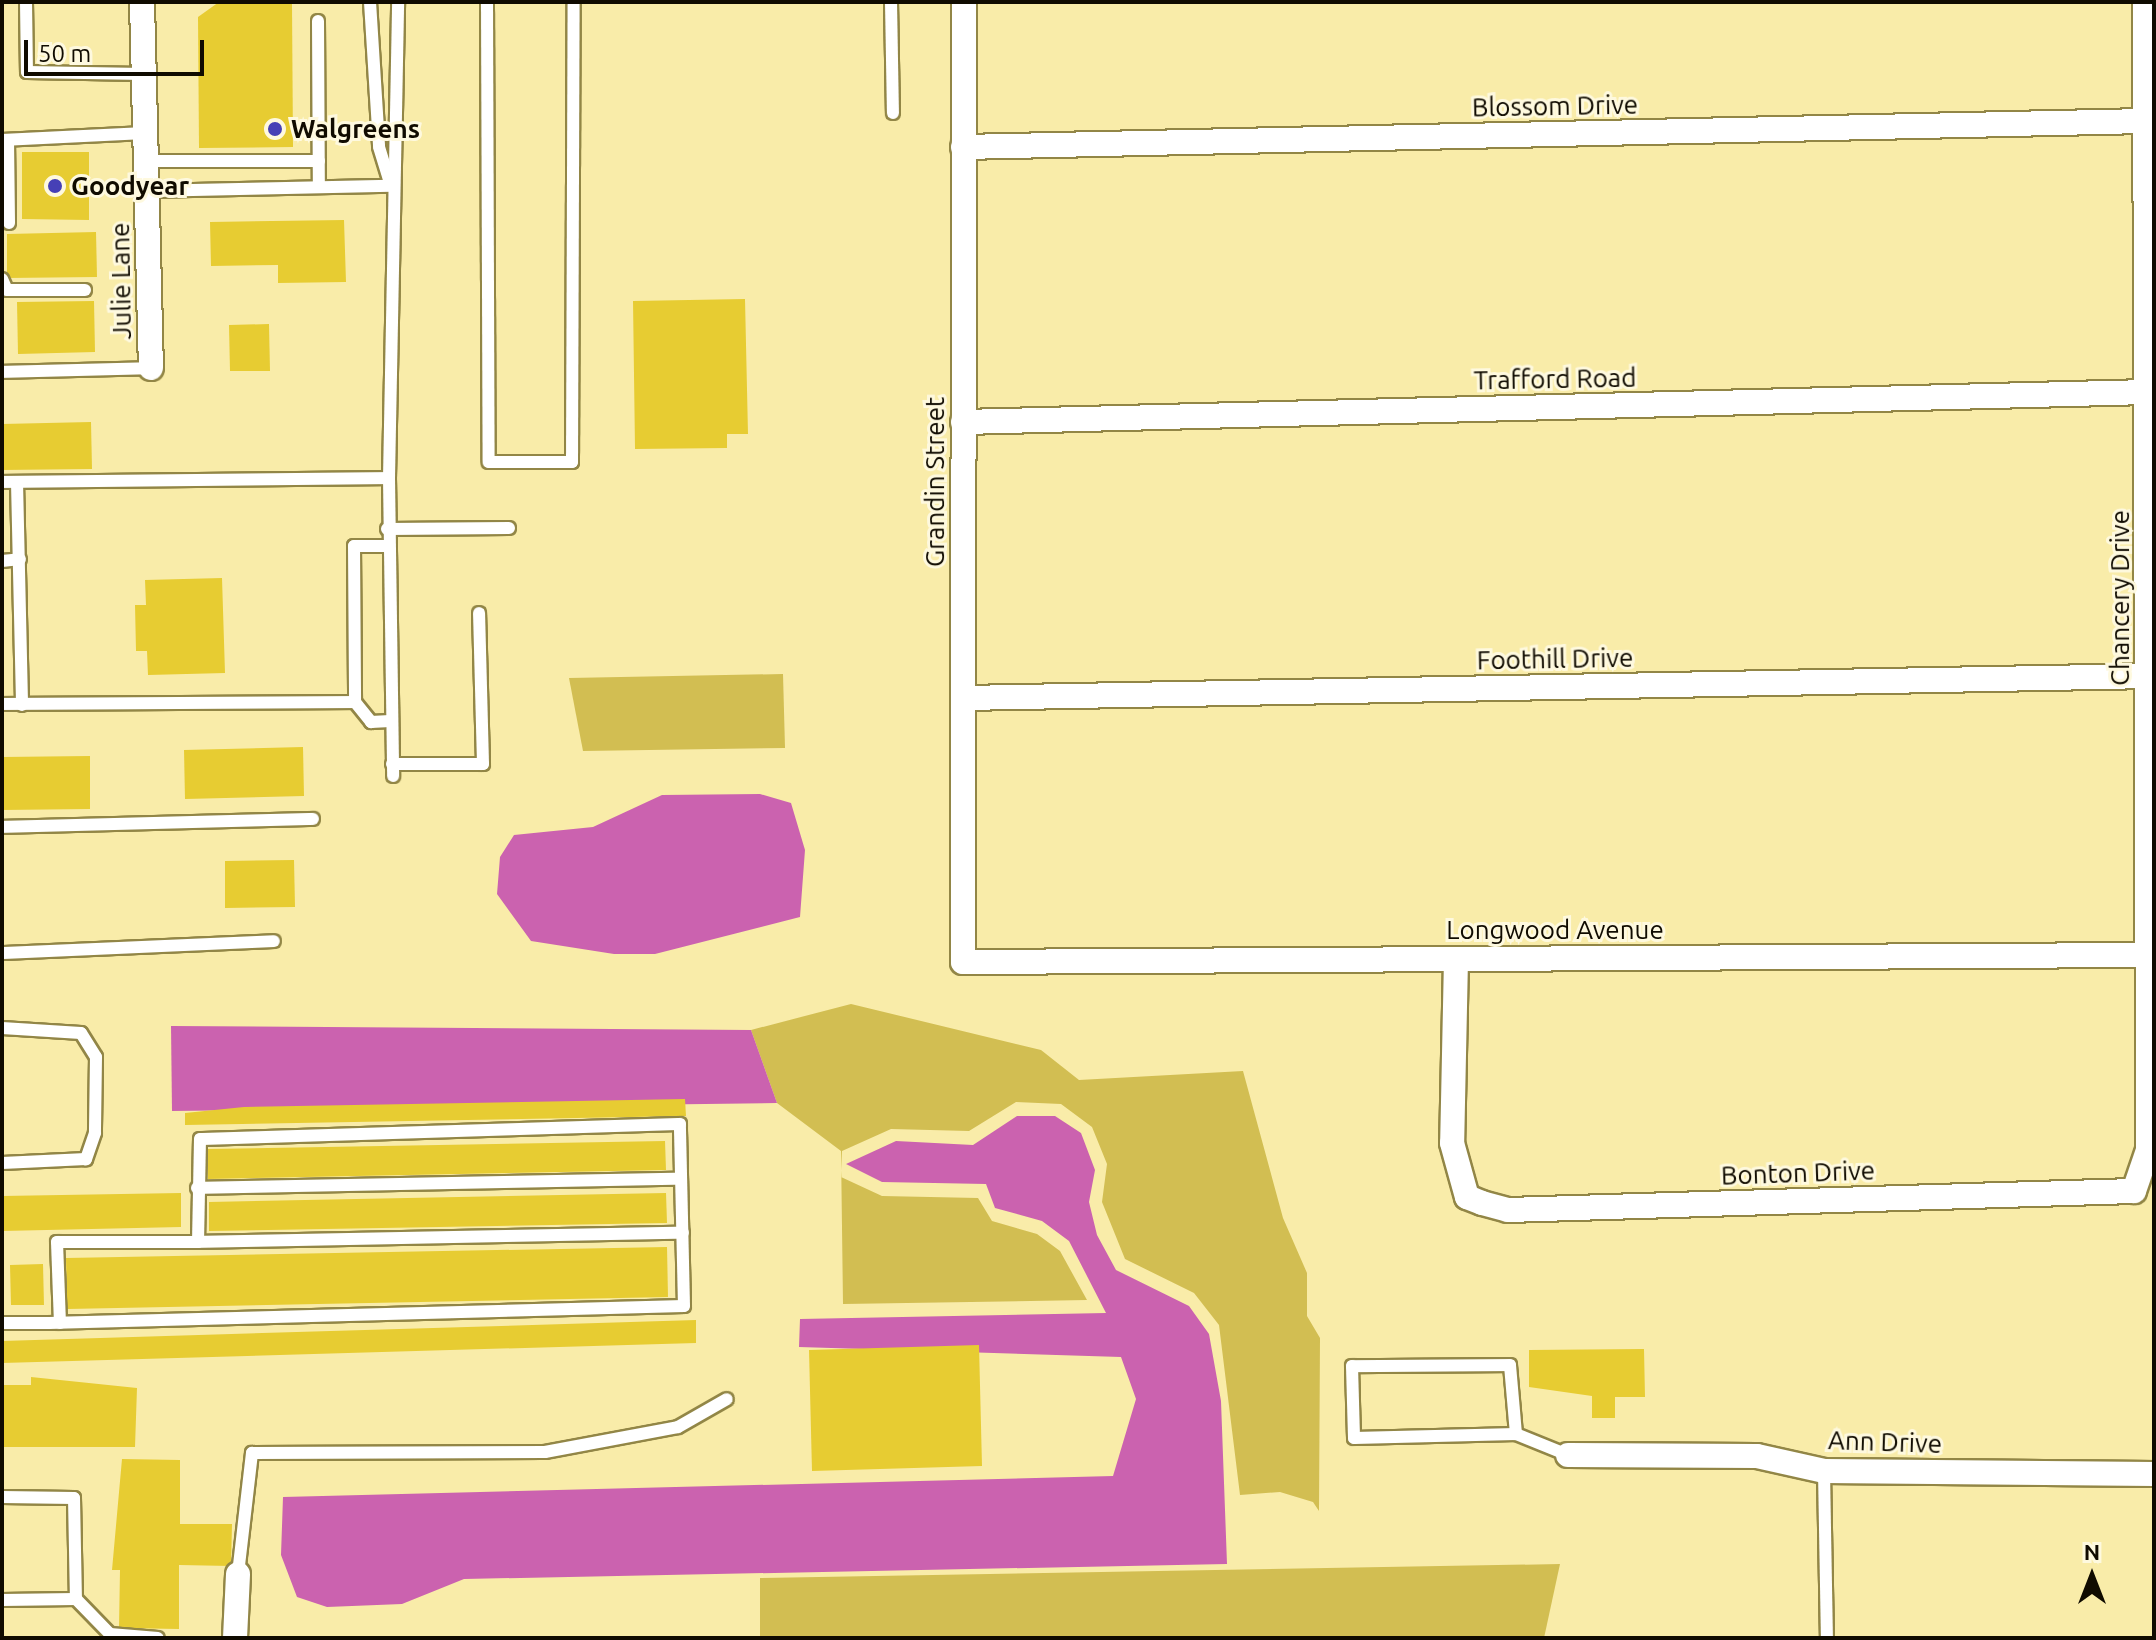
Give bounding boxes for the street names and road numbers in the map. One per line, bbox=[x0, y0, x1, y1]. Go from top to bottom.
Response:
street label: Blossom Drive bbox=[1472, 89, 1638, 123]
street label: Julie Lane bbox=[104, 222, 138, 340]
street label: Trafford Road bbox=[1473, 362, 1637, 396]
street label: Grandin Street bbox=[919, 397, 951, 567]
street label: Chancery Drive bbox=[2104, 510, 2136, 686]
street label: Foothill Drive bbox=[1476, 642, 1634, 676]
street label: Longwood Avenue bbox=[1446, 914, 1664, 946]
street label: Bonton Drive bbox=[1720, 1155, 1876, 1191]
street label: Ann Drive bbox=[1827, 1424, 1943, 1460]

